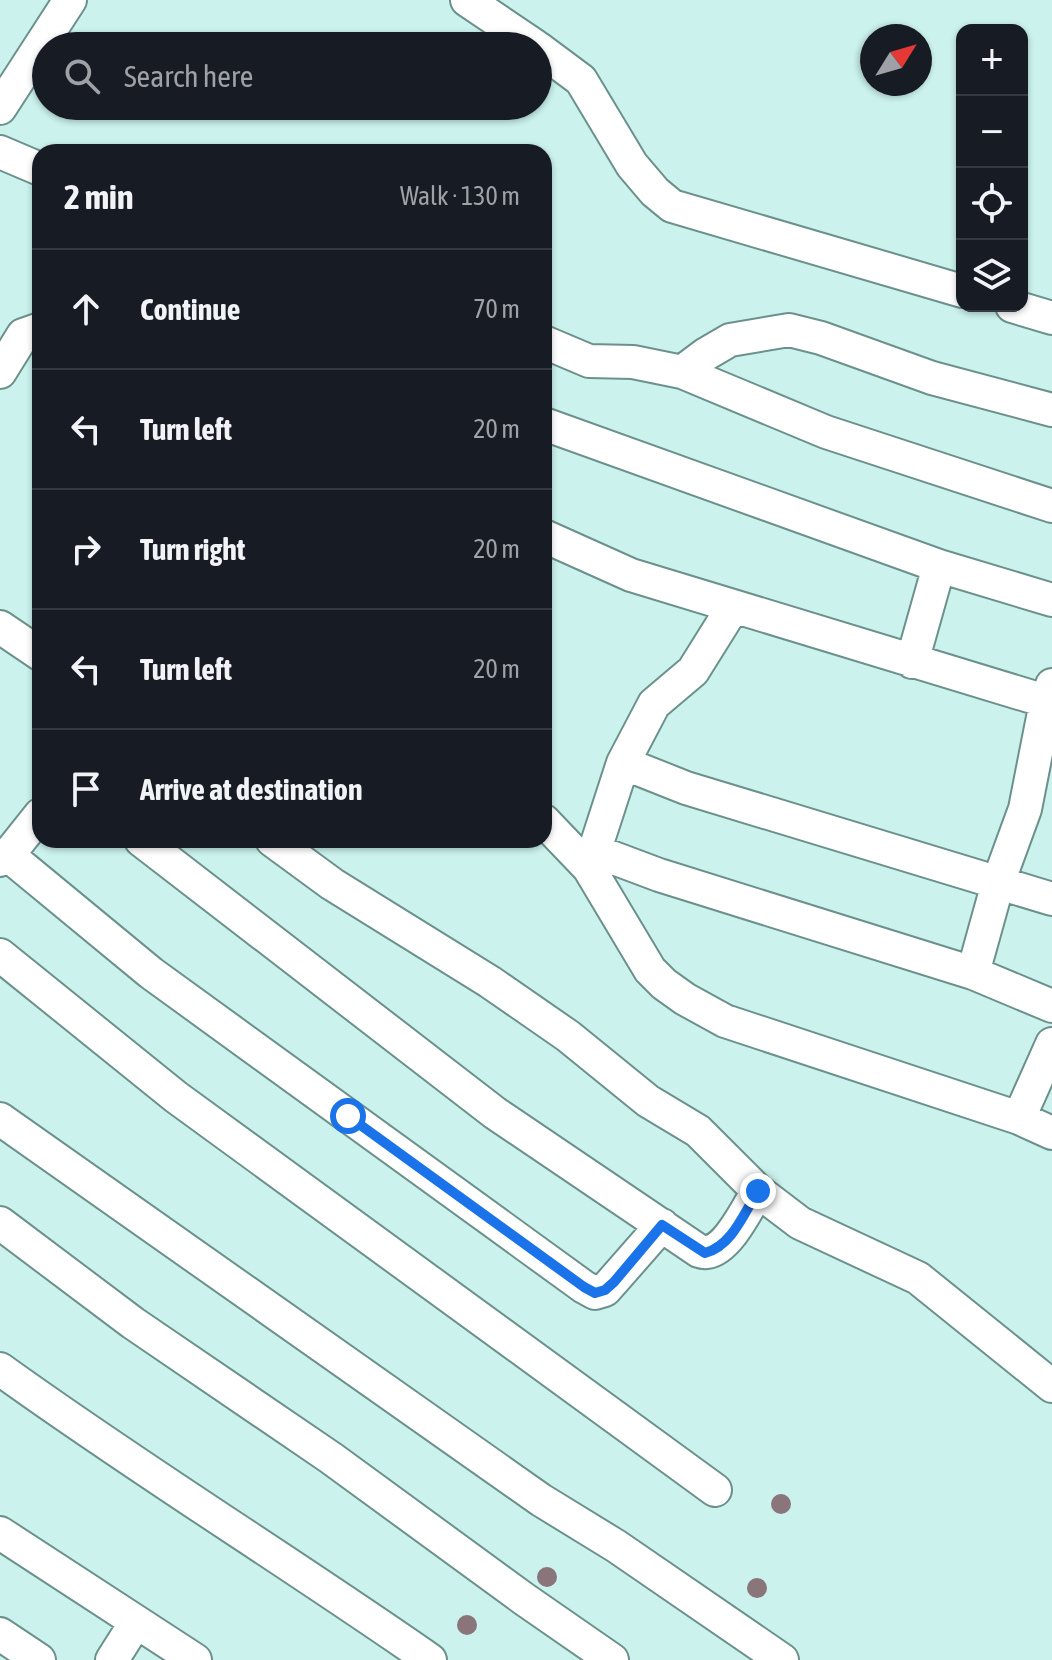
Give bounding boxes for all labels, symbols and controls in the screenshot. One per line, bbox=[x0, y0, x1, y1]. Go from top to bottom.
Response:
north arrow bbox=[860, 24, 932, 96]
map controls bbox=[956, 24, 1028, 312]
button: + bbox=[956, 24, 1028, 96]
search box bbox=[32, 32, 552, 120]
icon: search bbox=[60, 54, 104, 98]
text: Search here bbox=[124, 59, 253, 93]
button: − bbox=[956, 96, 1028, 168]
button: locate bbox=[956, 168, 1028, 240]
text: 2 min bbox=[64, 177, 133, 216]
text: Walk · 130 m bbox=[400, 181, 520, 211]
button: layers bbox=[956, 240, 1028, 312]
icon: ahead bbox=[64, 287, 108, 331]
text: Continue bbox=[140, 292, 240, 326]
text: 70 m bbox=[473, 294, 520, 324]
icon: left bbox=[64, 407, 108, 451]
text: Turn left bbox=[140, 412, 232, 446]
text: 20 m bbox=[473, 414, 520, 444]
icon: right bbox=[64, 527, 108, 571]
text: Turn right bbox=[140, 532, 246, 566]
text: 20 m bbox=[473, 534, 520, 564]
icon: left bbox=[64, 647, 108, 691]
text: Turn left bbox=[140, 652, 232, 686]
text: 20 m bbox=[473, 654, 520, 684]
icon: arrive bbox=[64, 767, 108, 811]
text: Arrive at destination bbox=[140, 772, 362, 806]
route start bbox=[330, 1098, 366, 1134]
route end bbox=[740, 1173, 776, 1209]

